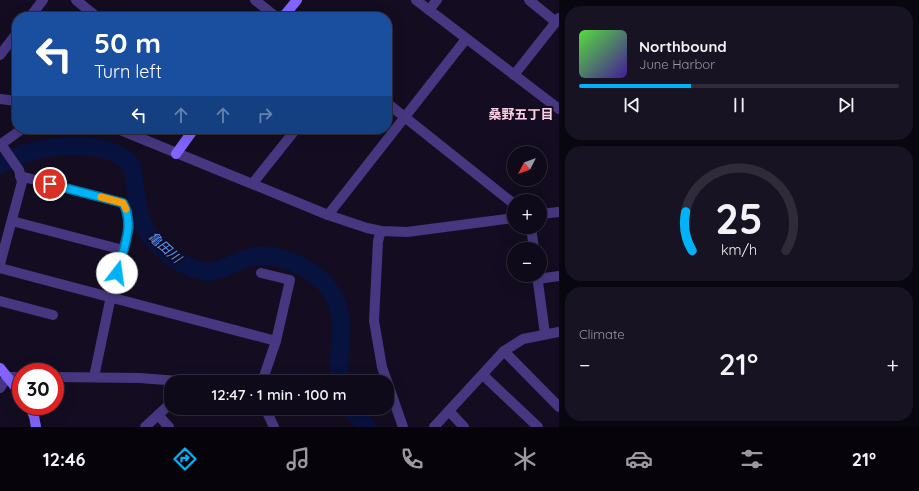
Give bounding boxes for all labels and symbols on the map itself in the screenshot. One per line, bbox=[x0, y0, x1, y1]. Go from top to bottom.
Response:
district label: 桑野五丁目 bbox=[488, 106, 554, 122]
north arrow bbox=[507, 146, 547, 186]
pin bbox=[33, 167, 67, 201]
water label: 亀田川 bbox=[145, 228, 186, 267]
position arrow bbox=[96, 252, 138, 294]
speed limit sign: 30 bbox=[12, 363, 64, 415]

